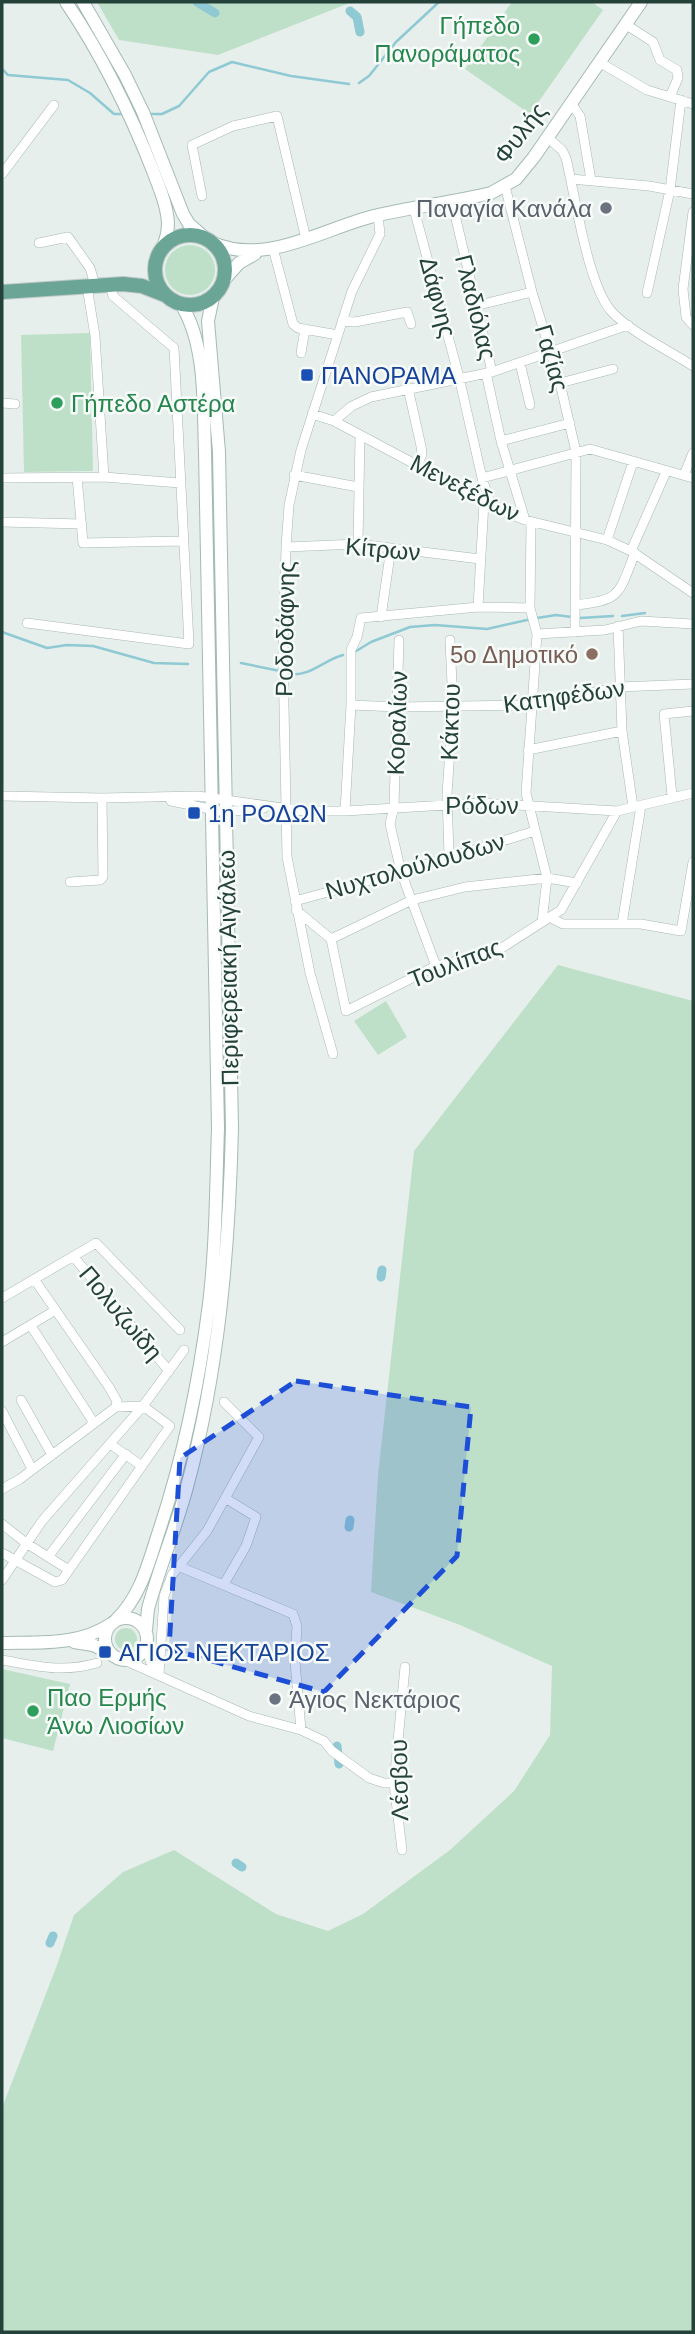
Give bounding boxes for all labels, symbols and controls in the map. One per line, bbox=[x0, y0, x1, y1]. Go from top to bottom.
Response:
place label: Γήπεδο Πανοράματος bbox=[374, 12, 520, 67]
marker: Γήπεδο Πανοράματος bbox=[526, 31, 542, 47]
street label: Φυλής bbox=[488, 97, 552, 169]
place label: Παναγία Κανάλα bbox=[416, 195, 592, 222]
marker: Παναγία Κανάλα bbox=[598, 200, 614, 216]
street label: Γλαδιόλας bbox=[450, 252, 502, 362]
street label: Δάφνης bbox=[414, 254, 462, 340]
street label: Γαζίας bbox=[530, 321, 574, 395]
place label: ΠΑΝΟΡΑΜΑ bbox=[321, 362, 457, 389]
marker: ΠΑΝΟΡΑΜΑ bbox=[299, 367, 315, 383]
place label: Γήπεδο Αστέρα bbox=[71, 390, 236, 417]
marker: Γήπεδο Αστέρα bbox=[49, 395, 65, 411]
street label: Μενεξέδων bbox=[406, 449, 524, 527]
street label: Κίτρων bbox=[344, 532, 422, 566]
street label: Ροδοδάφνης bbox=[270, 561, 300, 697]
place label: 5ο Δημοτικό bbox=[450, 641, 578, 668]
marker: 5ο Δημοτικό bbox=[584, 646, 600, 662]
street label: Κοραλίων bbox=[382, 670, 412, 776]
street label: Κατηφέδων bbox=[501, 674, 627, 718]
street label: Κάκτου bbox=[435, 683, 465, 761]
street label: Ρόδων bbox=[445, 792, 519, 819]
place label: 1η ΡΟΔΩΝ bbox=[208, 800, 327, 827]
marker: 1η ΡΟΔΩΝ bbox=[186, 805, 202, 821]
street label: Νυχτολούλουδων bbox=[322, 827, 508, 905]
street label: Περιφερειακή Αιγάλεω bbox=[212, 850, 244, 1086]
street label: Τουλίπας bbox=[405, 933, 505, 993]
street label: Πολυζωίδη bbox=[74, 1260, 168, 1366]
place label: ΑΓΙΟΣ ΝΕΚΤΑΡΙΟΣ bbox=[119, 1639, 329, 1666]
marker: ΑΓΙΟΣ ΝΕΚΤΑΡΙΟΣ bbox=[97, 1644, 113, 1660]
place label: Παο Ερμής Άνω Λιοσίων bbox=[47, 1684, 184, 1739]
place label: Άγιος Νεκτάριος bbox=[289, 1686, 460, 1713]
marker: Άγιος Νεκτάριος bbox=[267, 1691, 283, 1707]
marker: Παο Ερμής Άνω Λιοσίων bbox=[25, 1703, 41, 1719]
street label: Λέσβου bbox=[385, 1739, 413, 1821]

